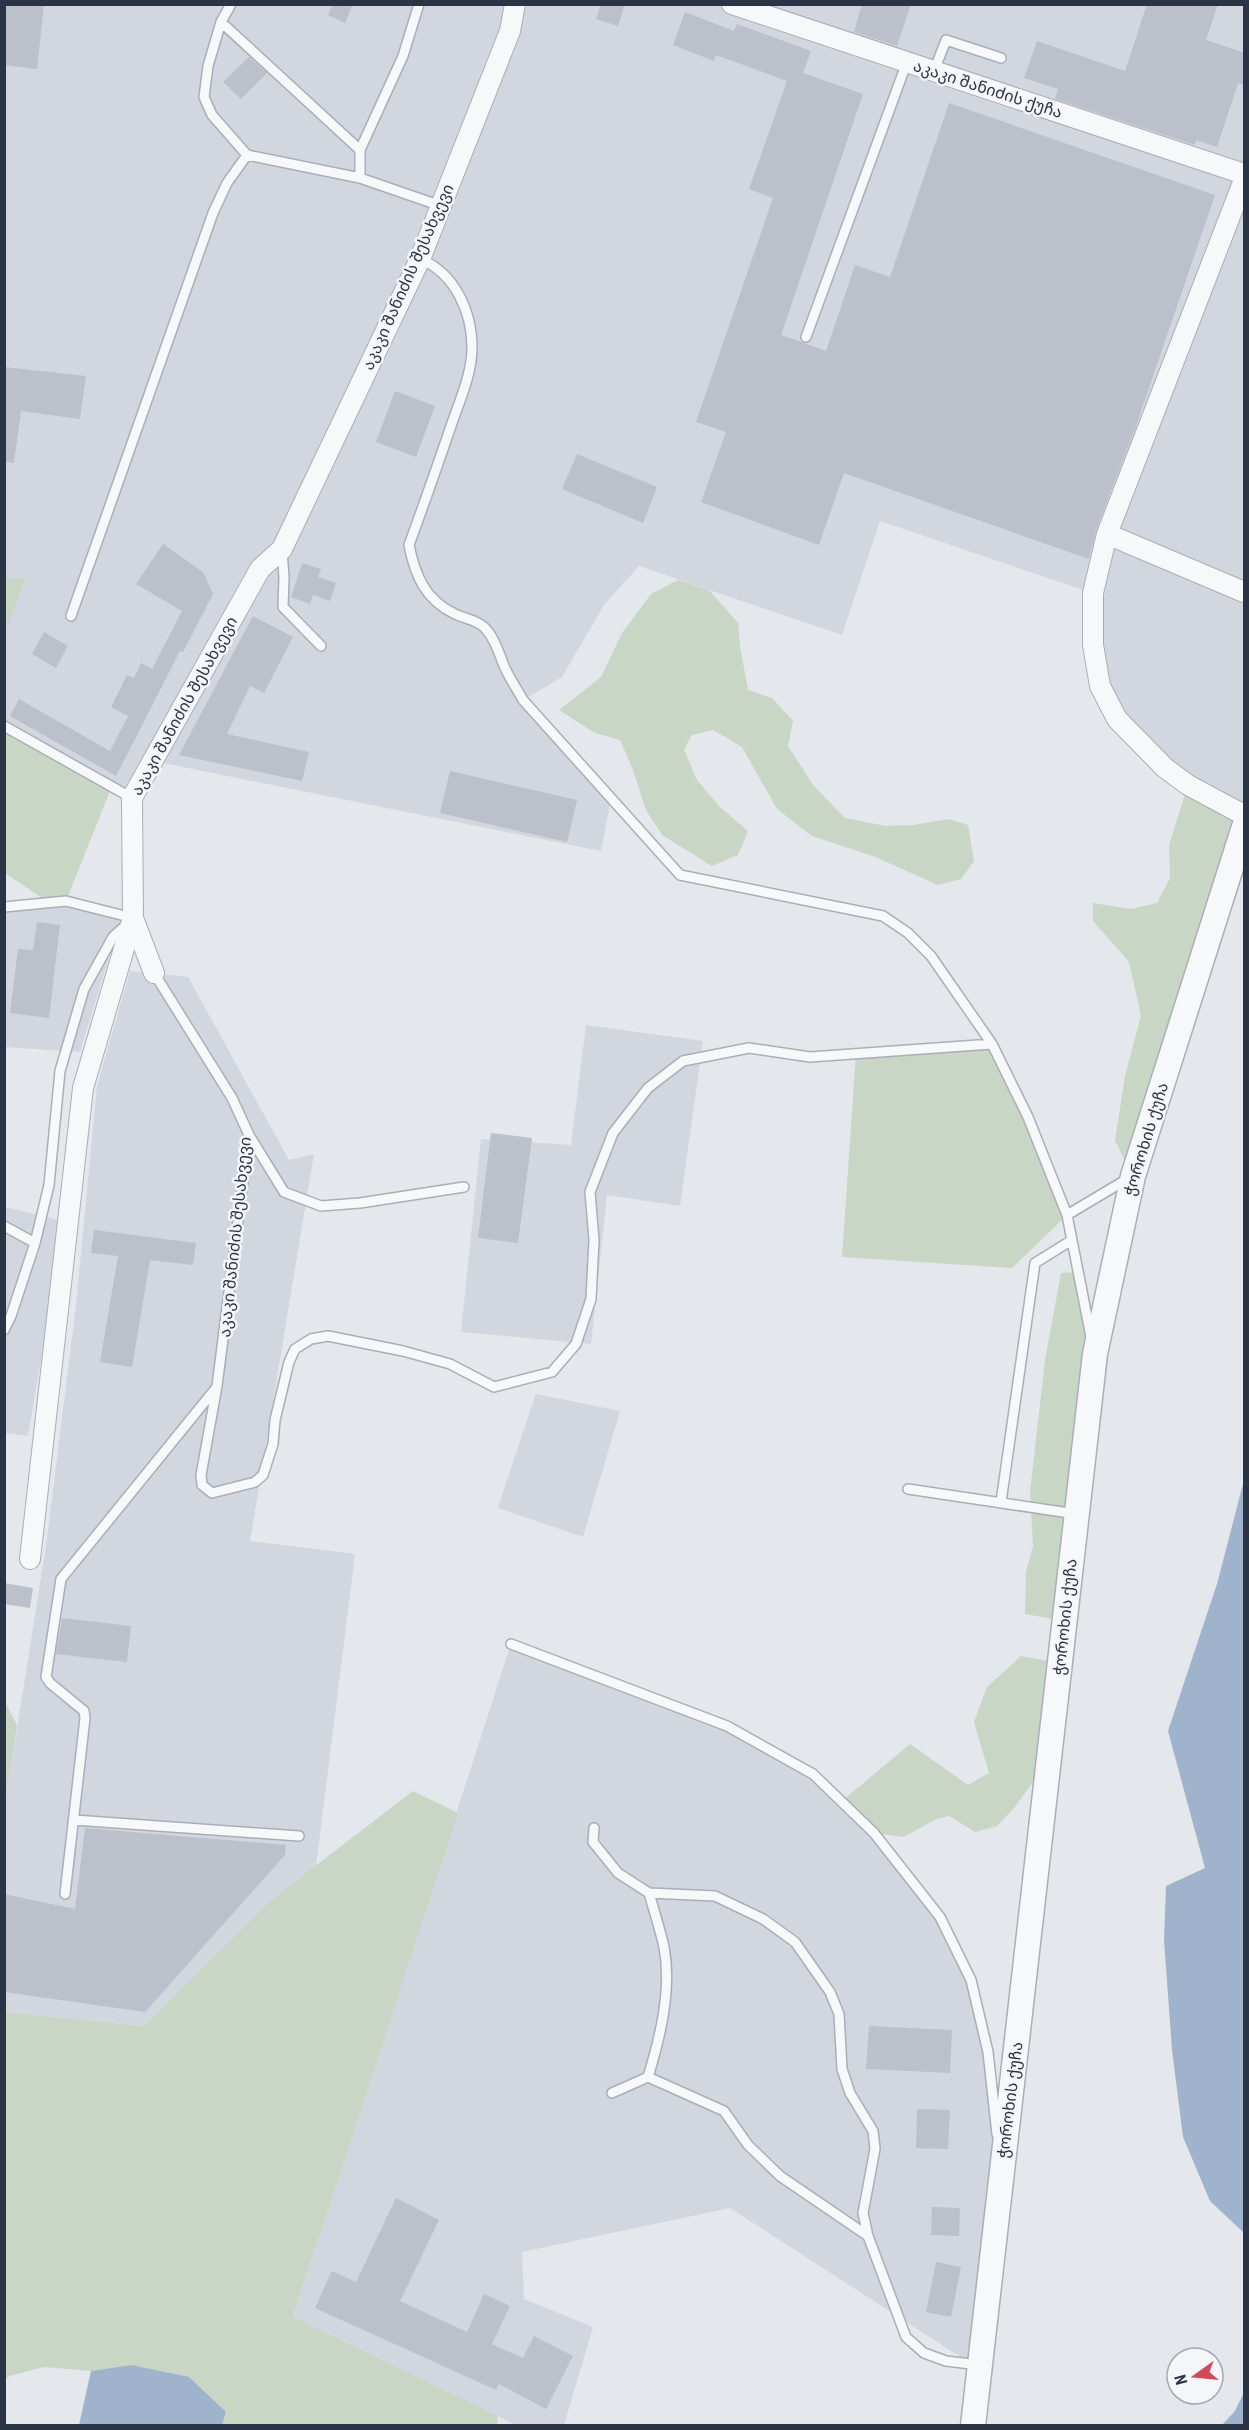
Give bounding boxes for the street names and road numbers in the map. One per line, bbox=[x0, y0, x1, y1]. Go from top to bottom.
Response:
street label: აკაკი შანიძის ქუჩა bbox=[911, 56, 1065, 122]
street label: აკაკი შანიძის შესახვევი bbox=[358, 181, 458, 373]
street label: აკაკი შანიძის შესახვევი bbox=[127, 613, 241, 799]
street label: ჭოროხის ქუჩა bbox=[1120, 1080, 1172, 1198]
street label: აკაკი შანიძის შესახვევი bbox=[215, 1136, 255, 1338]
street label: ჭოროხის ქუჩა bbox=[1049, 1558, 1081, 1676]
street label: ჭოროხის ქუჩა bbox=[993, 2041, 1027, 2159]

